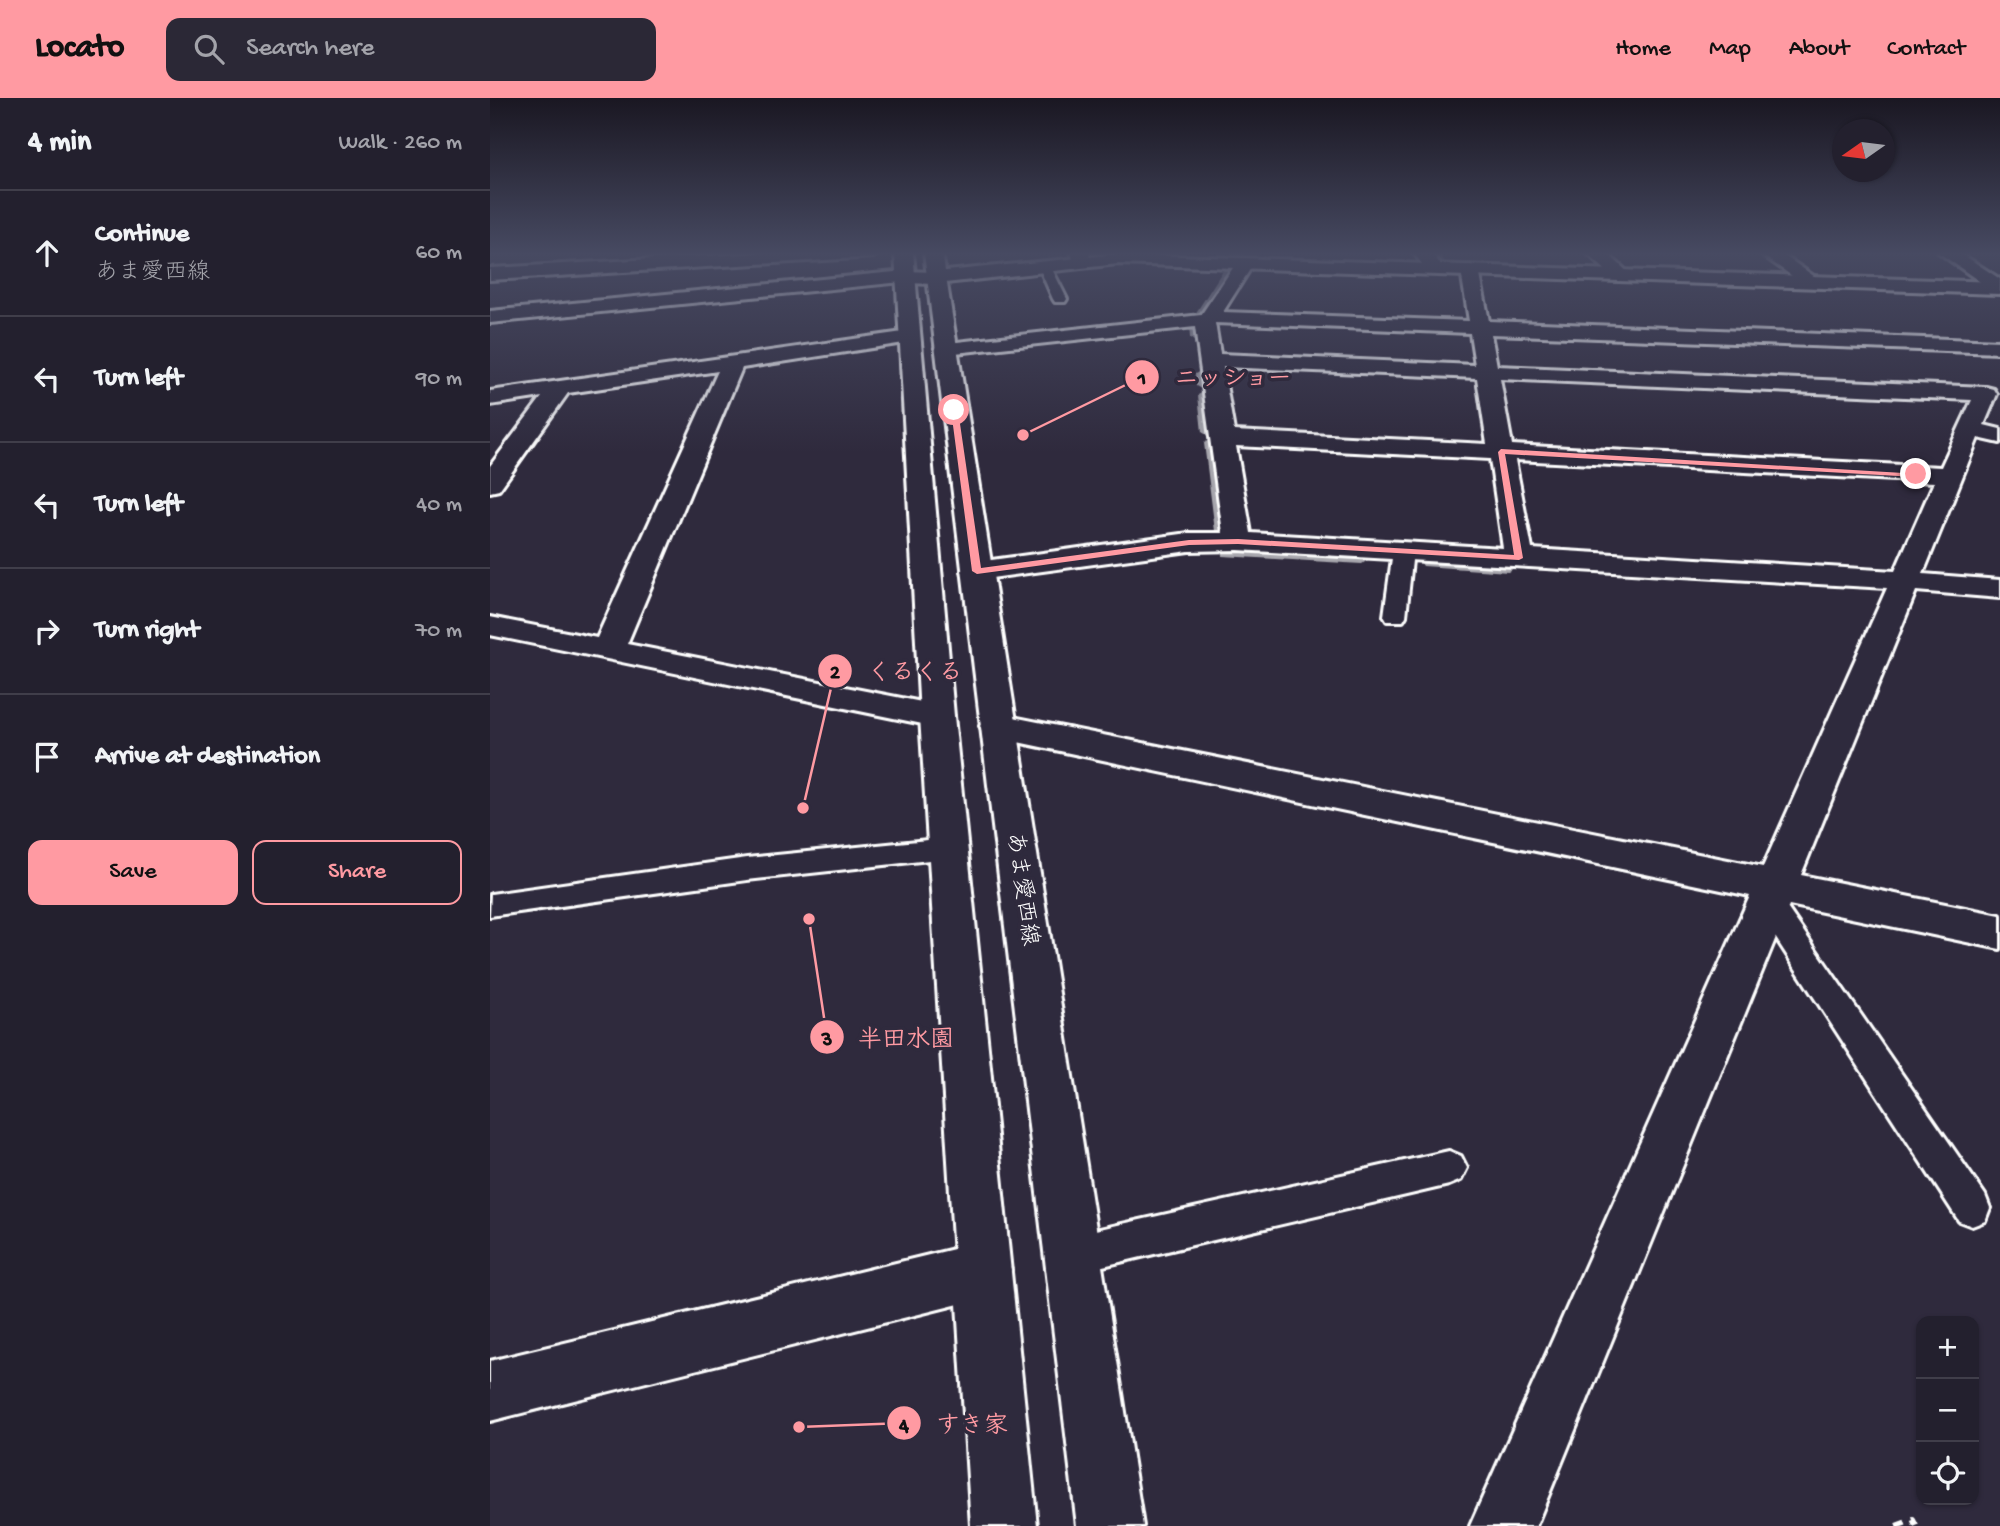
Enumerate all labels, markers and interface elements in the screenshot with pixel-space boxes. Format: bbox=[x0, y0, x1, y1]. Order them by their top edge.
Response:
search box bbox=[166, 18, 656, 81]
text: Locato bbox=[35, 30, 124, 68]
icon: search bbox=[190, 30, 228, 68]
text: Search here bbox=[246, 34, 374, 65]
text: Home bbox=[1615, 35, 1671, 64]
text: Map bbox=[1709, 35, 1751, 64]
text: About bbox=[1789, 35, 1849, 64]
text: Contact bbox=[1887, 35, 1965, 64]
north arrow bbox=[1832, 119, 1895, 182]
text: 4 min bbox=[28, 126, 91, 161]
text: Walk · 260 m bbox=[338, 130, 462, 157]
text: Continue bbox=[95, 220, 189, 251]
icon: ahead bbox=[28, 234, 66, 272]
text: 60 m bbox=[416, 240, 462, 267]
text: あま愛西線 bbox=[95, 260, 210, 287]
callout: ニッショー bbox=[1124, 354, 1306, 399]
icon: left bbox=[28, 360, 66, 398]
text: Turn left bbox=[95, 364, 183, 395]
text: 90 m bbox=[416, 366, 462, 393]
text: ニッショー bbox=[1174, 366, 1292, 395]
text: 1 bbox=[1137, 368, 1146, 393]
route start bbox=[938, 394, 969, 425]
route end bbox=[1900, 458, 1931, 489]
icon: left bbox=[28, 486, 66, 524]
text: Turn left bbox=[95, 490, 183, 521]
text: 40 m bbox=[416, 492, 462, 519]
icon: right bbox=[28, 612, 66, 650]
text: Turn right bbox=[95, 616, 199, 647]
text: 70 m bbox=[415, 618, 462, 645]
callout: くるくる bbox=[818, 648, 977, 693]
text: くるくる bbox=[867, 660, 963, 689]
text: 2 bbox=[830, 662, 841, 687]
icon: arrive bbox=[28, 738, 66, 776]
text: Arrive at destination bbox=[95, 742, 320, 773]
street label: あま愛西線 bbox=[1000, 830, 1043, 948]
button: Save bbox=[28, 840, 238, 905]
button: Share bbox=[252, 840, 462, 905]
callout: 半田水園 bbox=[809, 1015, 968, 1060]
text: 半田水園 bbox=[858, 1026, 954, 1056]
text: 3 bbox=[821, 1029, 833, 1054]
map controls bbox=[1916, 1316, 1979, 1505]
button: + bbox=[1916, 1316, 1979, 1379]
button: − bbox=[1916, 1379, 1979, 1442]
callout: すき家 bbox=[887, 1401, 1022, 1446]
text: すき家 bbox=[936, 1412, 1008, 1442]
text: 4 bbox=[898, 1415, 910, 1440]
button: locate bbox=[1916, 1442, 1979, 1505]

